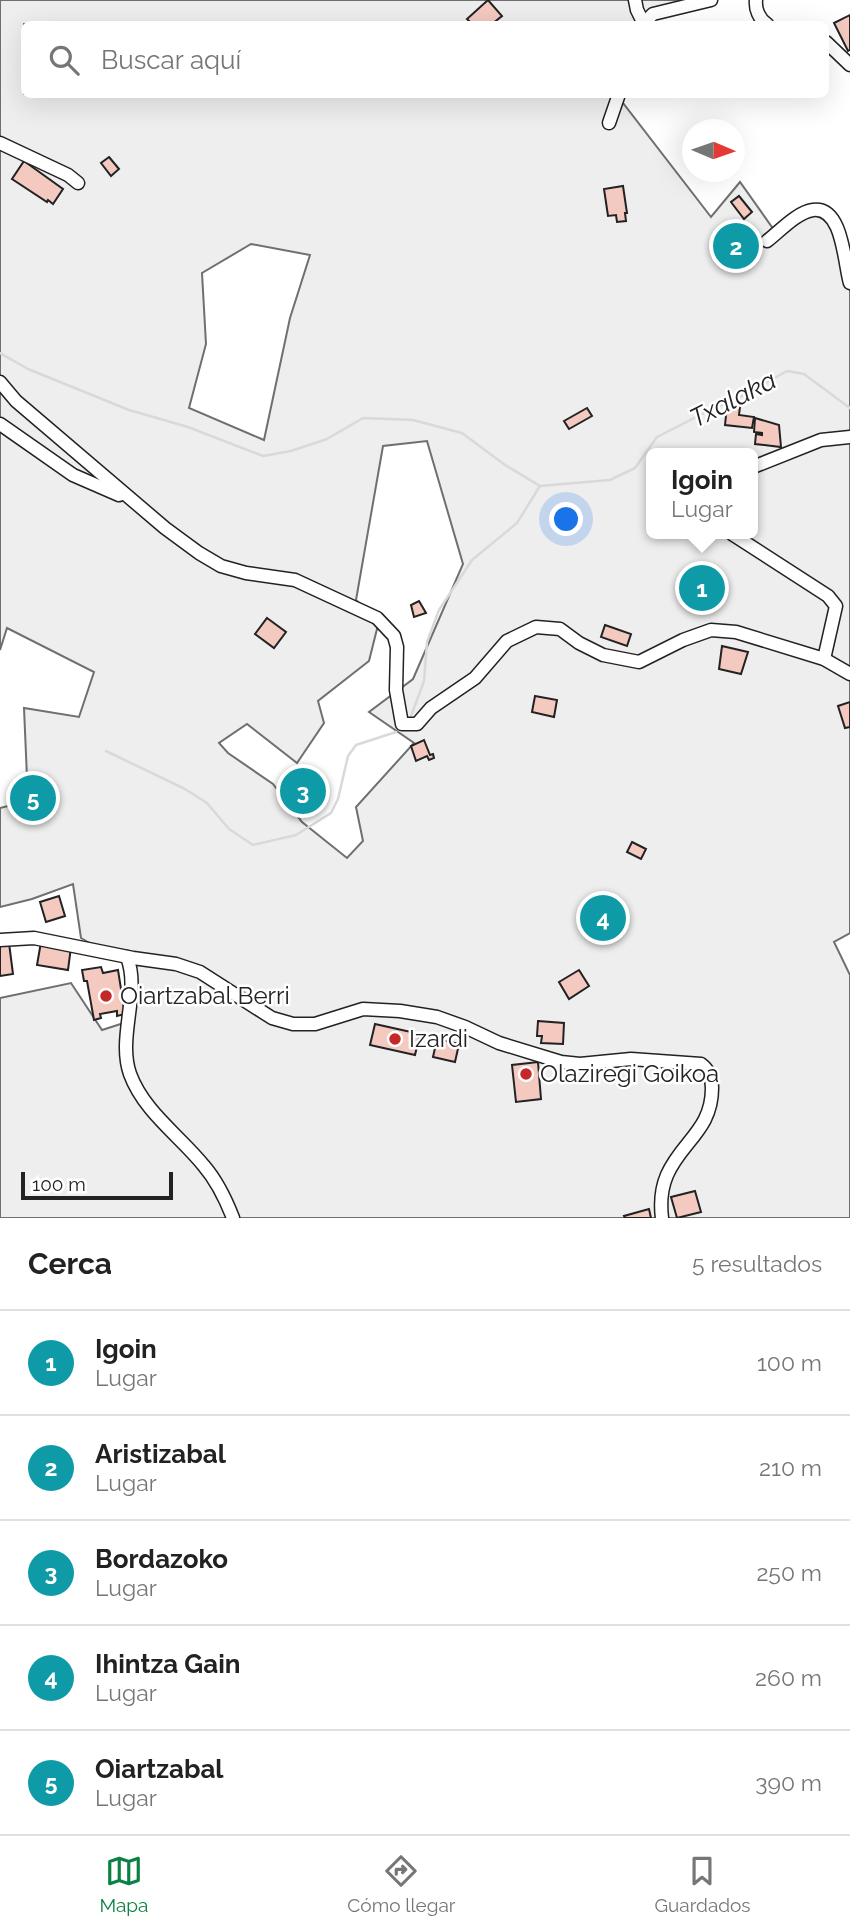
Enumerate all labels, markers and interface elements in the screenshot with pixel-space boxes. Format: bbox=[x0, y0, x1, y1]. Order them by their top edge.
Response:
search box bbox=[21, 21, 829, 98]
icon: search bbox=[45, 41, 83, 79]
text: Buscar aquí bbox=[101, 45, 241, 75]
north arrow bbox=[682, 119, 745, 182]
pin: 2 bbox=[713, 220, 759, 272]
water label: Txalaka bbox=[685, 365, 781, 433]
popup bbox=[646, 448, 758, 539]
text: Igoin bbox=[671, 465, 733, 495]
text: Lugar bbox=[671, 495, 733, 522]
your location bbox=[549, 502, 583, 536]
pin: 1 bbox=[679, 562, 725, 614]
pin: 3 bbox=[280, 765, 326, 817]
pin: 5 bbox=[10, 772, 56, 824]
pin: 4 bbox=[580, 892, 626, 944]
place label: Oiartzabal Berri bbox=[120, 981, 290, 1010]
marker: Oiartzabal Berri bbox=[98, 988, 114, 1004]
place label: Izardi bbox=[409, 1024, 468, 1053]
marker: Izardi bbox=[387, 1031, 403, 1047]
place label: Olaziregi Goikoa bbox=[540, 1059, 719, 1088]
marker: Olaziregi Goikoa bbox=[518, 1066, 534, 1082]
scale bar bbox=[21, 1169, 173, 1201]
text: 100 m bbox=[32, 1173, 86, 1195]
text: Cerca bbox=[28, 1246, 112, 1281]
text: 5 resultados bbox=[692, 1250, 822, 1277]
text: Igoin bbox=[95, 1334, 157, 1364]
text: 1 bbox=[45, 1349, 57, 1376]
text: 100 m bbox=[757, 1349, 822, 1376]
text: Lugar bbox=[95, 1364, 157, 1391]
text: Aristizabal bbox=[95, 1439, 226, 1469]
text: 2 bbox=[45, 1454, 57, 1481]
text: 210 m bbox=[759, 1454, 822, 1481]
text: Lugar bbox=[95, 1469, 157, 1496]
text: Bordazoko bbox=[95, 1544, 228, 1574]
text: 3 bbox=[45, 1559, 57, 1586]
text: 250 m bbox=[756, 1559, 822, 1586]
text: Lugar bbox=[95, 1574, 157, 1601]
text: Ihintza Gain bbox=[95, 1649, 240, 1679]
text: 4 bbox=[44, 1664, 58, 1691]
text: 260 m bbox=[755, 1664, 822, 1691]
text: Lugar bbox=[95, 1679, 157, 1706]
text: Oiartzabal bbox=[95, 1754, 224, 1784]
text: 5 bbox=[45, 1769, 57, 1796]
text: 390 m bbox=[755, 1769, 822, 1796]
text: Lugar bbox=[95, 1784, 157, 1811]
tab: Mapa bbox=[99, 1852, 148, 1916]
tab: Cómo llegar bbox=[347, 1852, 456, 1916]
tab: Guardados bbox=[654, 1852, 751, 1916]

